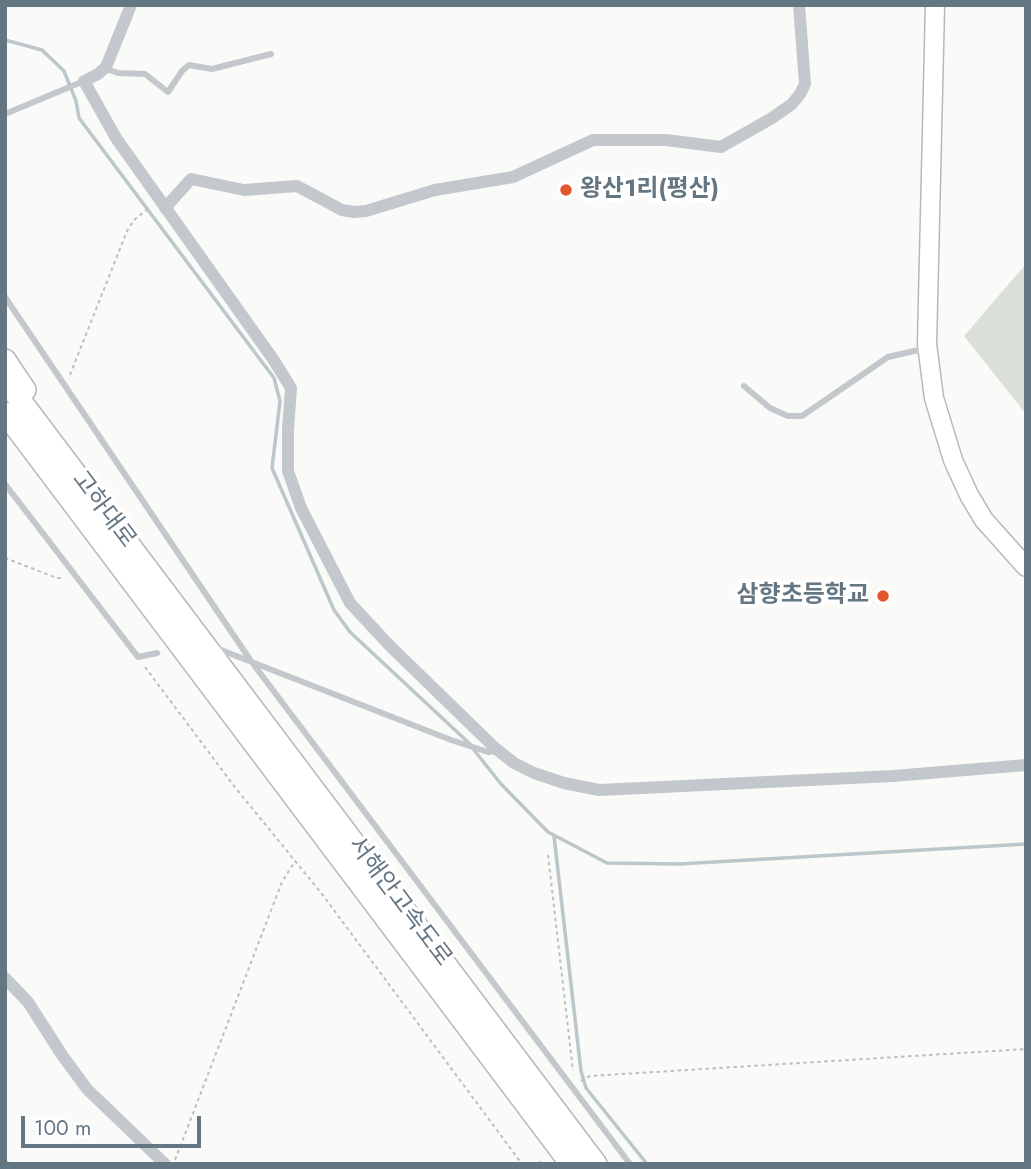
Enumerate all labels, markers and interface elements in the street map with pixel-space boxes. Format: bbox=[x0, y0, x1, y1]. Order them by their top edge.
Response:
place label: 왕산1리(평산) bbox=[580, 176, 719, 204]
marker: 왕산1리(평산) bbox=[558, 182, 574, 198]
street label: 고하대로 bbox=[65, 466, 141, 554]
place label: 삼향초등학교 bbox=[737, 582, 869, 610]
marker: 삼향초등학교 bbox=[875, 588, 891, 604]
street label: 서해안고속도로 bbox=[341, 832, 457, 972]
scale bar bbox=[24, 1102, 205, 1146]
text: 100 m bbox=[34, 1113, 91, 1143]

